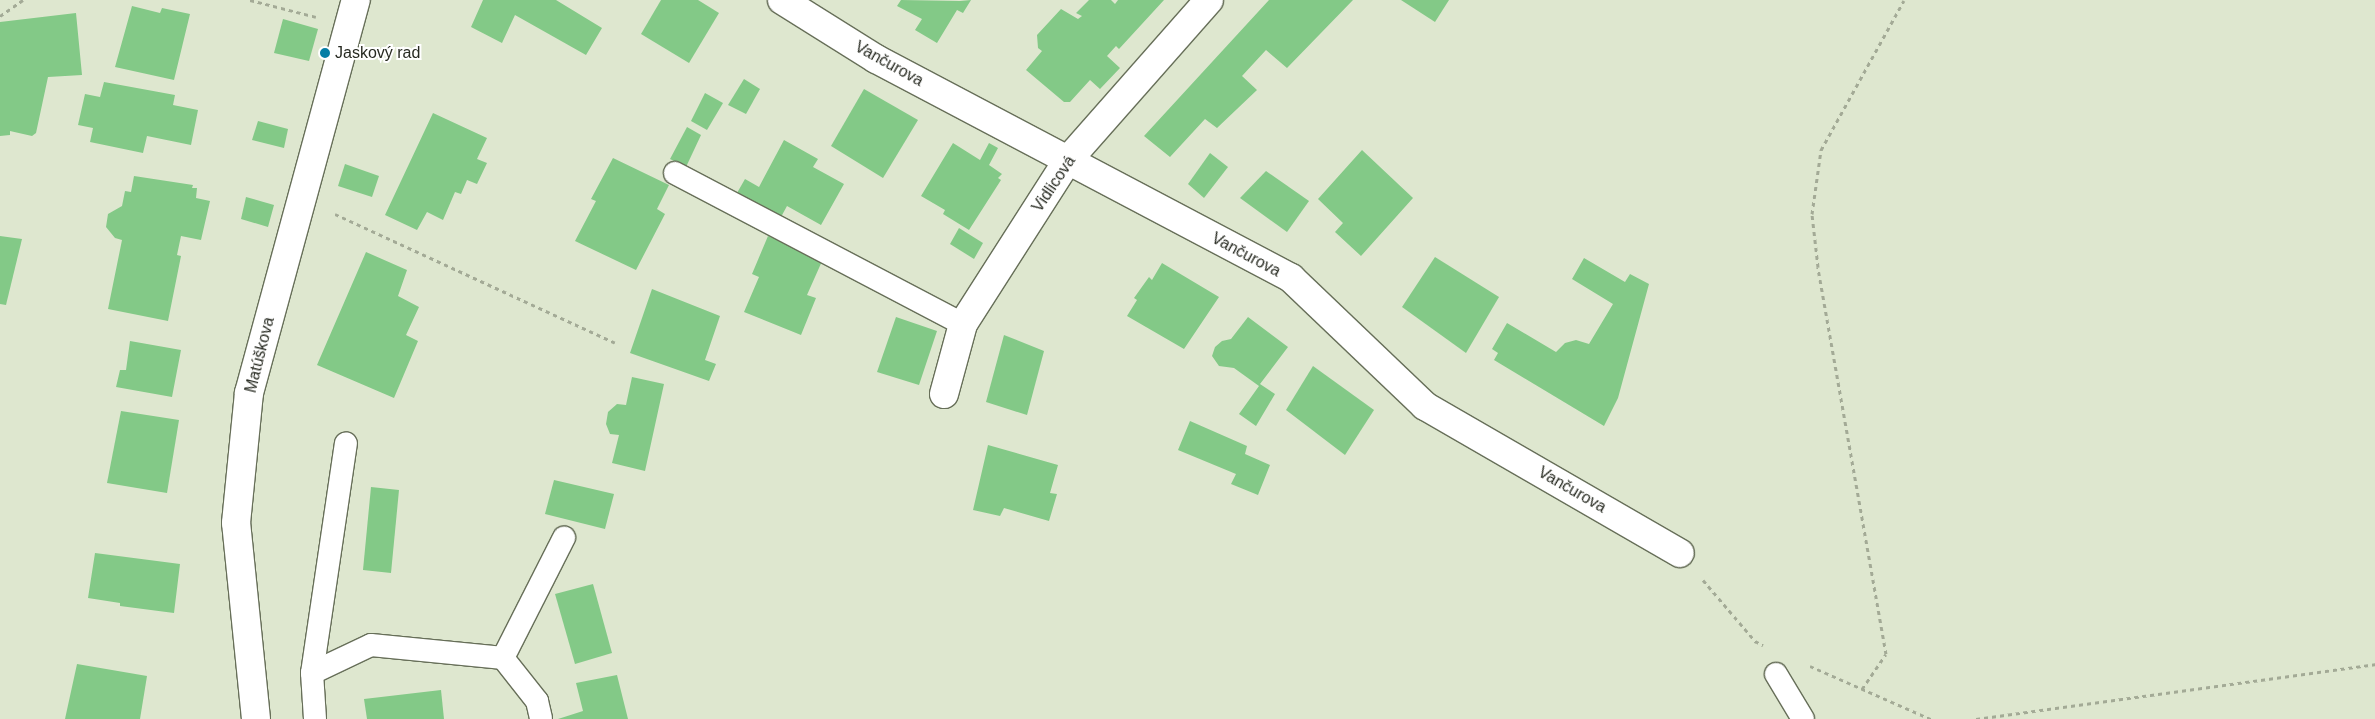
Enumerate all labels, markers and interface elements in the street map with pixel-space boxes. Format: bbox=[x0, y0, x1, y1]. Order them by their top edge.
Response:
street label: Vančurova bbox=[851, 37, 927, 91]
place label: Jaskový rad bbox=[335, 43, 420, 63]
marker: Jaskový rad bbox=[319, 47, 331, 59]
street label: Vidlicová bbox=[1028, 152, 1080, 216]
street label: Vančurova bbox=[1208, 229, 1284, 281]
street label: Matúškova bbox=[241, 315, 279, 395]
street label: Vančurova bbox=[1535, 463, 1609, 517]

